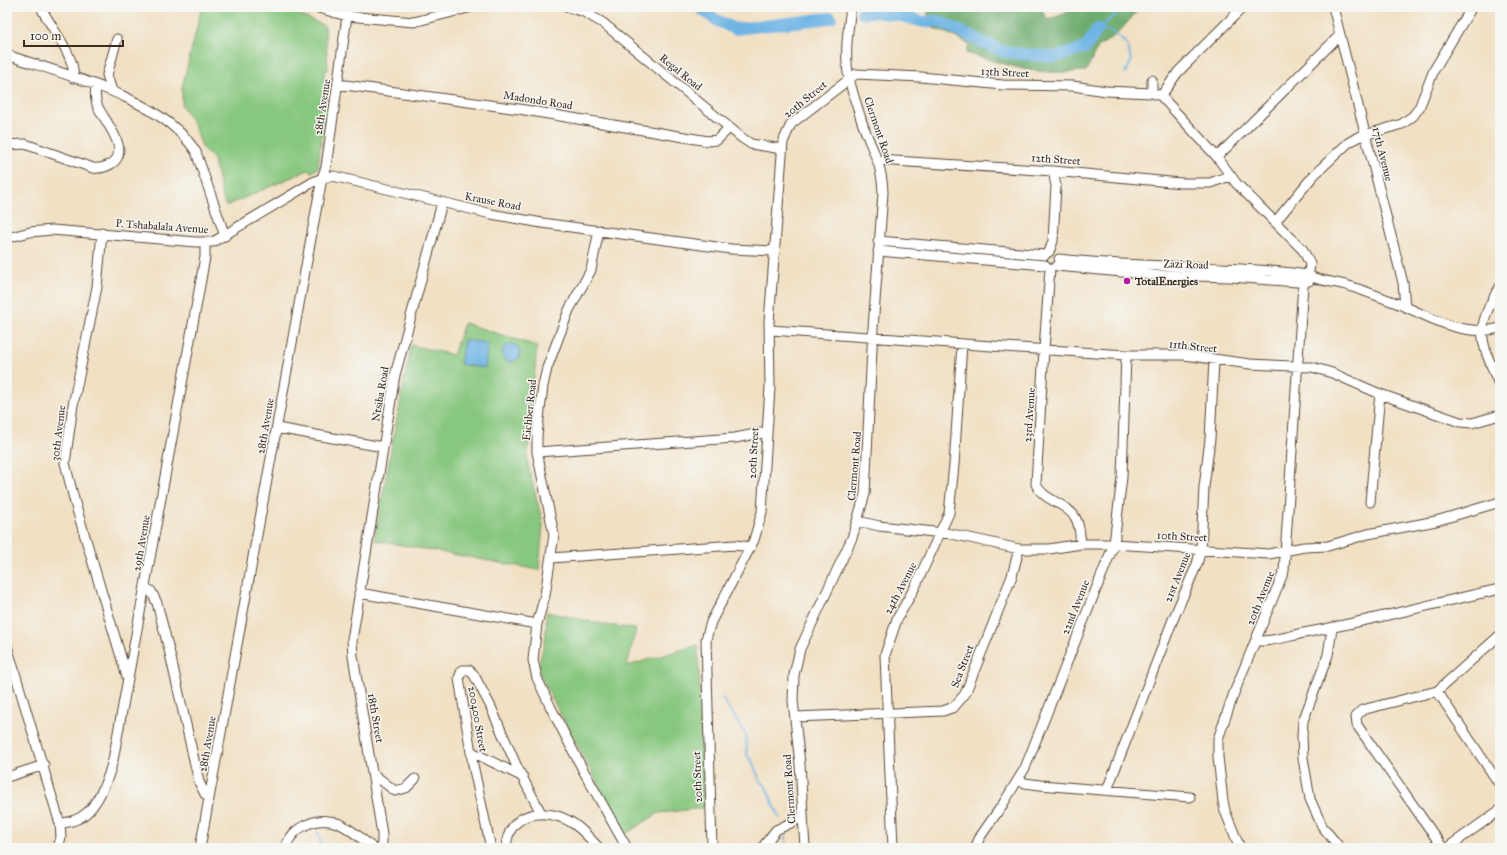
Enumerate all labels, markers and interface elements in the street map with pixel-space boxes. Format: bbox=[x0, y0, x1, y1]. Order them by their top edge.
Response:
scale bar bbox=[24, 22, 123, 48]
text: 100 m bbox=[30, 29, 61, 43]
street label: Regal Road bbox=[657, 51, 705, 94]
street label: 13th Street bbox=[980, 65, 1030, 80]
street label: 28th Avenue bbox=[312, 78, 333, 136]
street label: 20th Street bbox=[781, 78, 830, 121]
street label: Madondo Road bbox=[502, 89, 574, 112]
street label: Clermont Road bbox=[861, 95, 896, 166]
street label: 17th Avenue bbox=[1369, 126, 1396, 183]
street label: 12th Street bbox=[1031, 151, 1081, 168]
street label: Krause Road bbox=[464, 190, 523, 213]
street label: P. Tshabalala Avenue bbox=[115, 217, 209, 236]
street label: Zazi Road bbox=[1163, 257, 1209, 272]
place label: TotalEnergies bbox=[1134, 275, 1198, 288]
marker: TotalEnergies bbox=[1122, 276, 1132, 286]
street label: 11th Street bbox=[1168, 338, 1218, 356]
street label: Ntsiba Road bbox=[369, 365, 392, 423]
street label: Eichber Road bbox=[520, 378, 539, 441]
street label: 23rd Avenue bbox=[1021, 387, 1038, 443]
street label: 28th Avenue bbox=[254, 397, 277, 455]
street label: 30th Avenue bbox=[49, 404, 68, 462]
street label: 20th Street bbox=[746, 427, 761, 479]
street label: Clermont Road bbox=[845, 430, 864, 501]
street label: 29th Avenue bbox=[130, 514, 153, 572]
street label: 10th Street bbox=[1156, 529, 1208, 544]
street label: 21st Avenue bbox=[1161, 550, 1194, 604]
street label: 24th Avenue bbox=[881, 560, 920, 616]
street label: 20th Avenue bbox=[1244, 569, 1277, 627]
street label: 22nd Avenue bbox=[1059, 578, 1092, 636]
street label: Sea Street bbox=[948, 643, 977, 690]
street label: 200400 Street bbox=[465, 685, 490, 753]
street label: 18th Street bbox=[365, 692, 386, 744]
street label: 28th Avenue bbox=[196, 715, 219, 773]
street label: 20th Street bbox=[690, 751, 705, 803]
street label: Clermont Road bbox=[781, 753, 798, 824]

